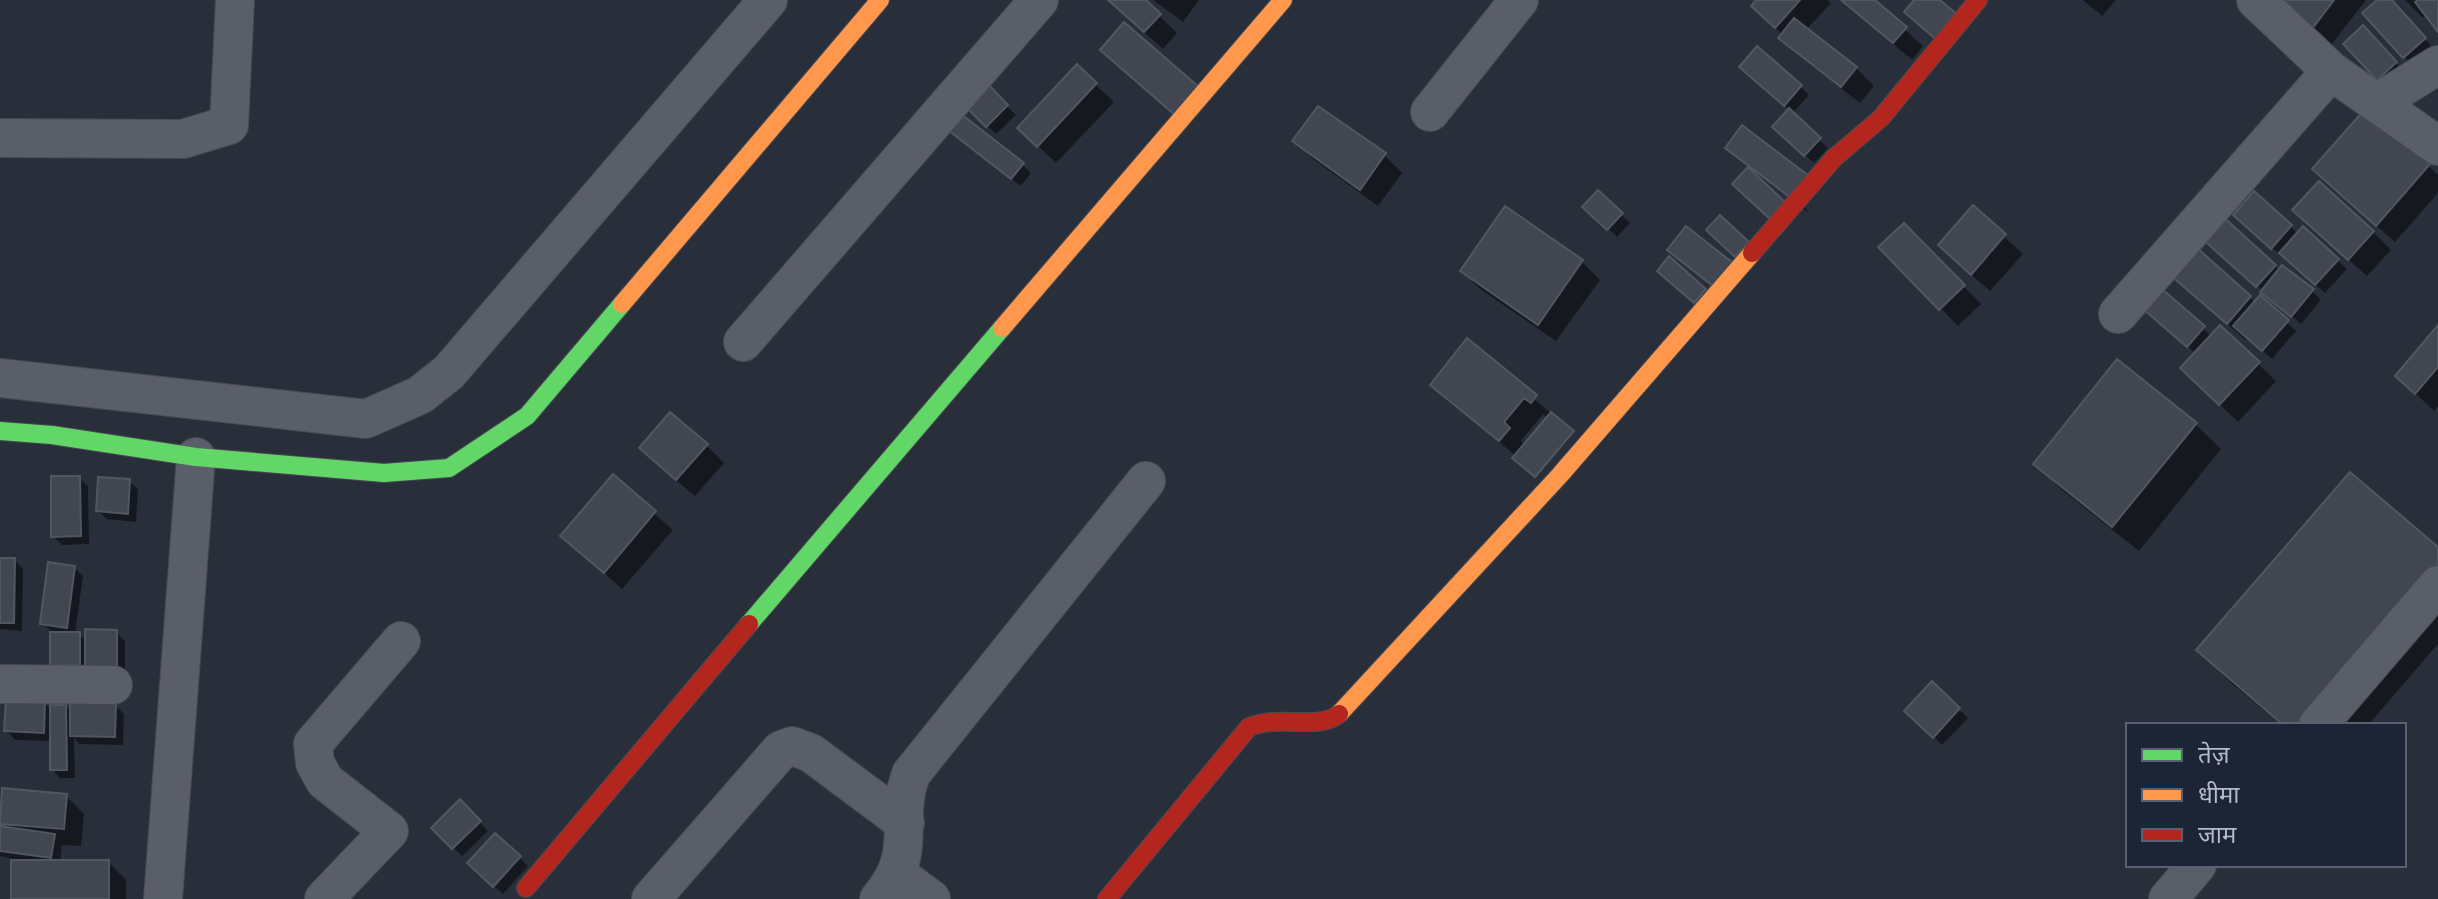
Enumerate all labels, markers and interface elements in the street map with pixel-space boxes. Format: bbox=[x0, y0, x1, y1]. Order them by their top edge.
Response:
legend bbox=[2126, 723, 2406, 867]
text: तेज़ bbox=[2198, 739, 2231, 768]
text: धीमा bbox=[2198, 779, 2240, 808]
text: जाम bbox=[2198, 819, 2237, 848]

